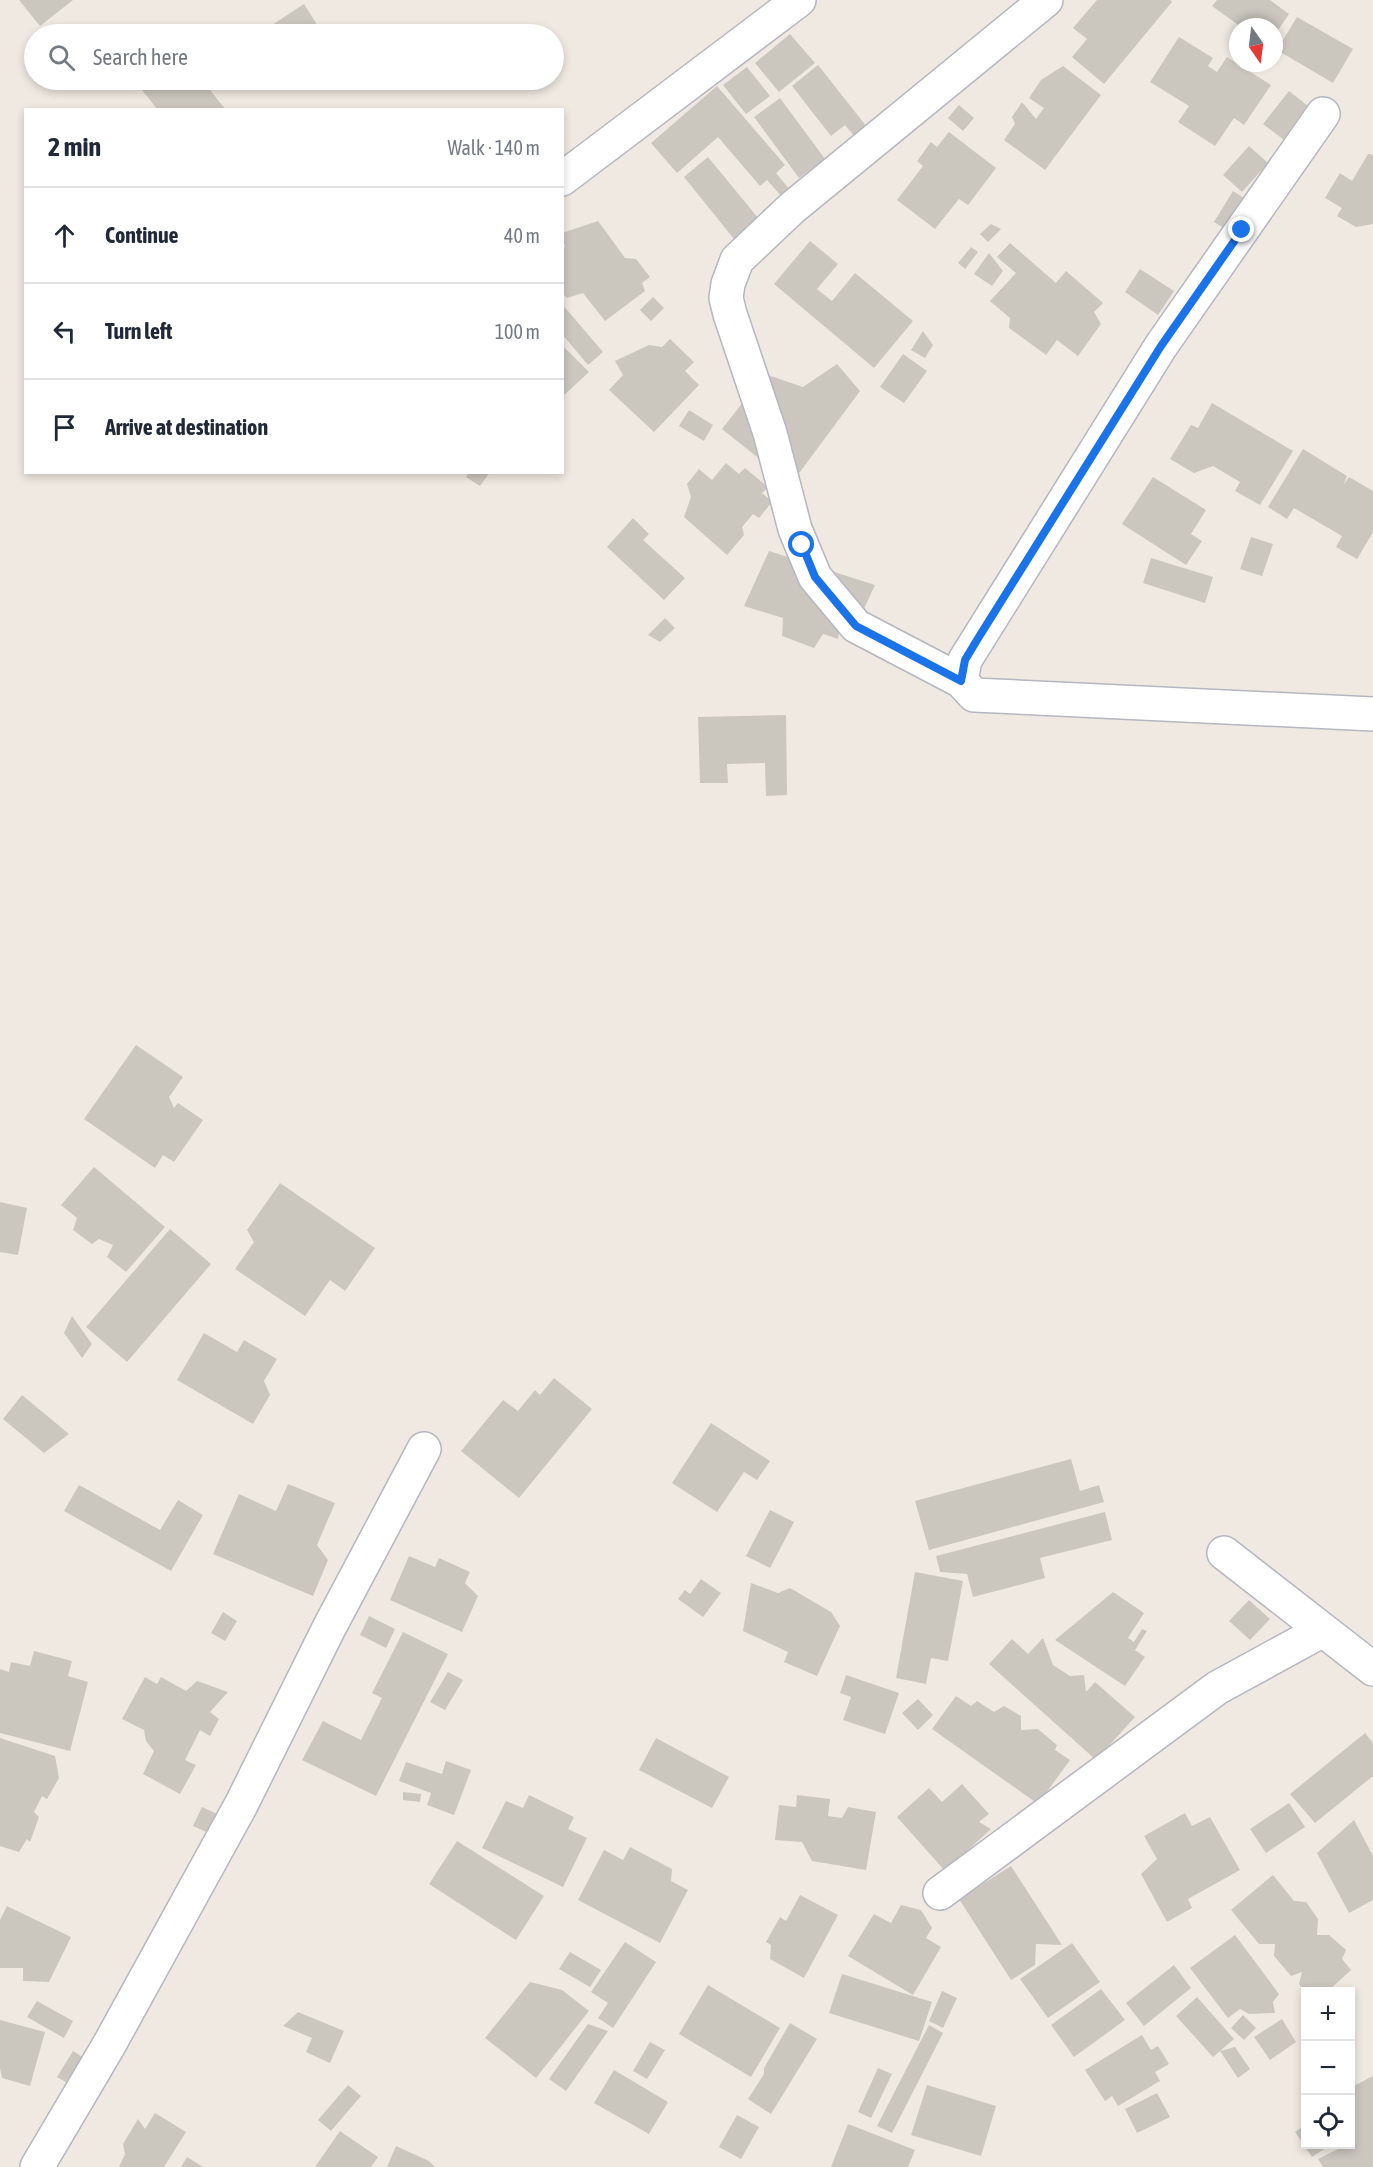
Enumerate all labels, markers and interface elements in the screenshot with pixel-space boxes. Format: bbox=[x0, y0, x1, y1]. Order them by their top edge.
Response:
north arrow bbox=[1229, 18, 1283, 72]
search box bbox=[24, 24, 564, 90]
icon: search bbox=[45, 41, 78, 74]
text: Search here bbox=[93, 44, 188, 70]
text: 2 min bbox=[48, 132, 101, 162]
text: Walk · 140 m bbox=[448, 136, 540, 159]
route end bbox=[1228, 216, 1254, 242]
icon: ahead bbox=[48, 219, 81, 252]
text: Continue bbox=[105, 222, 179, 248]
text: 40 m bbox=[504, 224, 540, 247]
icon: left bbox=[48, 315, 81, 348]
text: Turn left bbox=[105, 318, 172, 344]
text: 100 m bbox=[495, 320, 540, 343]
icon: arrive bbox=[48, 411, 81, 444]
text: Arrive at destination bbox=[105, 414, 268, 440]
route start bbox=[788, 531, 814, 557]
map controls bbox=[1301, 1987, 1355, 2149]
button: + bbox=[1301, 1987, 1355, 2041]
button: − bbox=[1301, 2041, 1355, 2095]
button: locate bbox=[1301, 2095, 1355, 2149]

